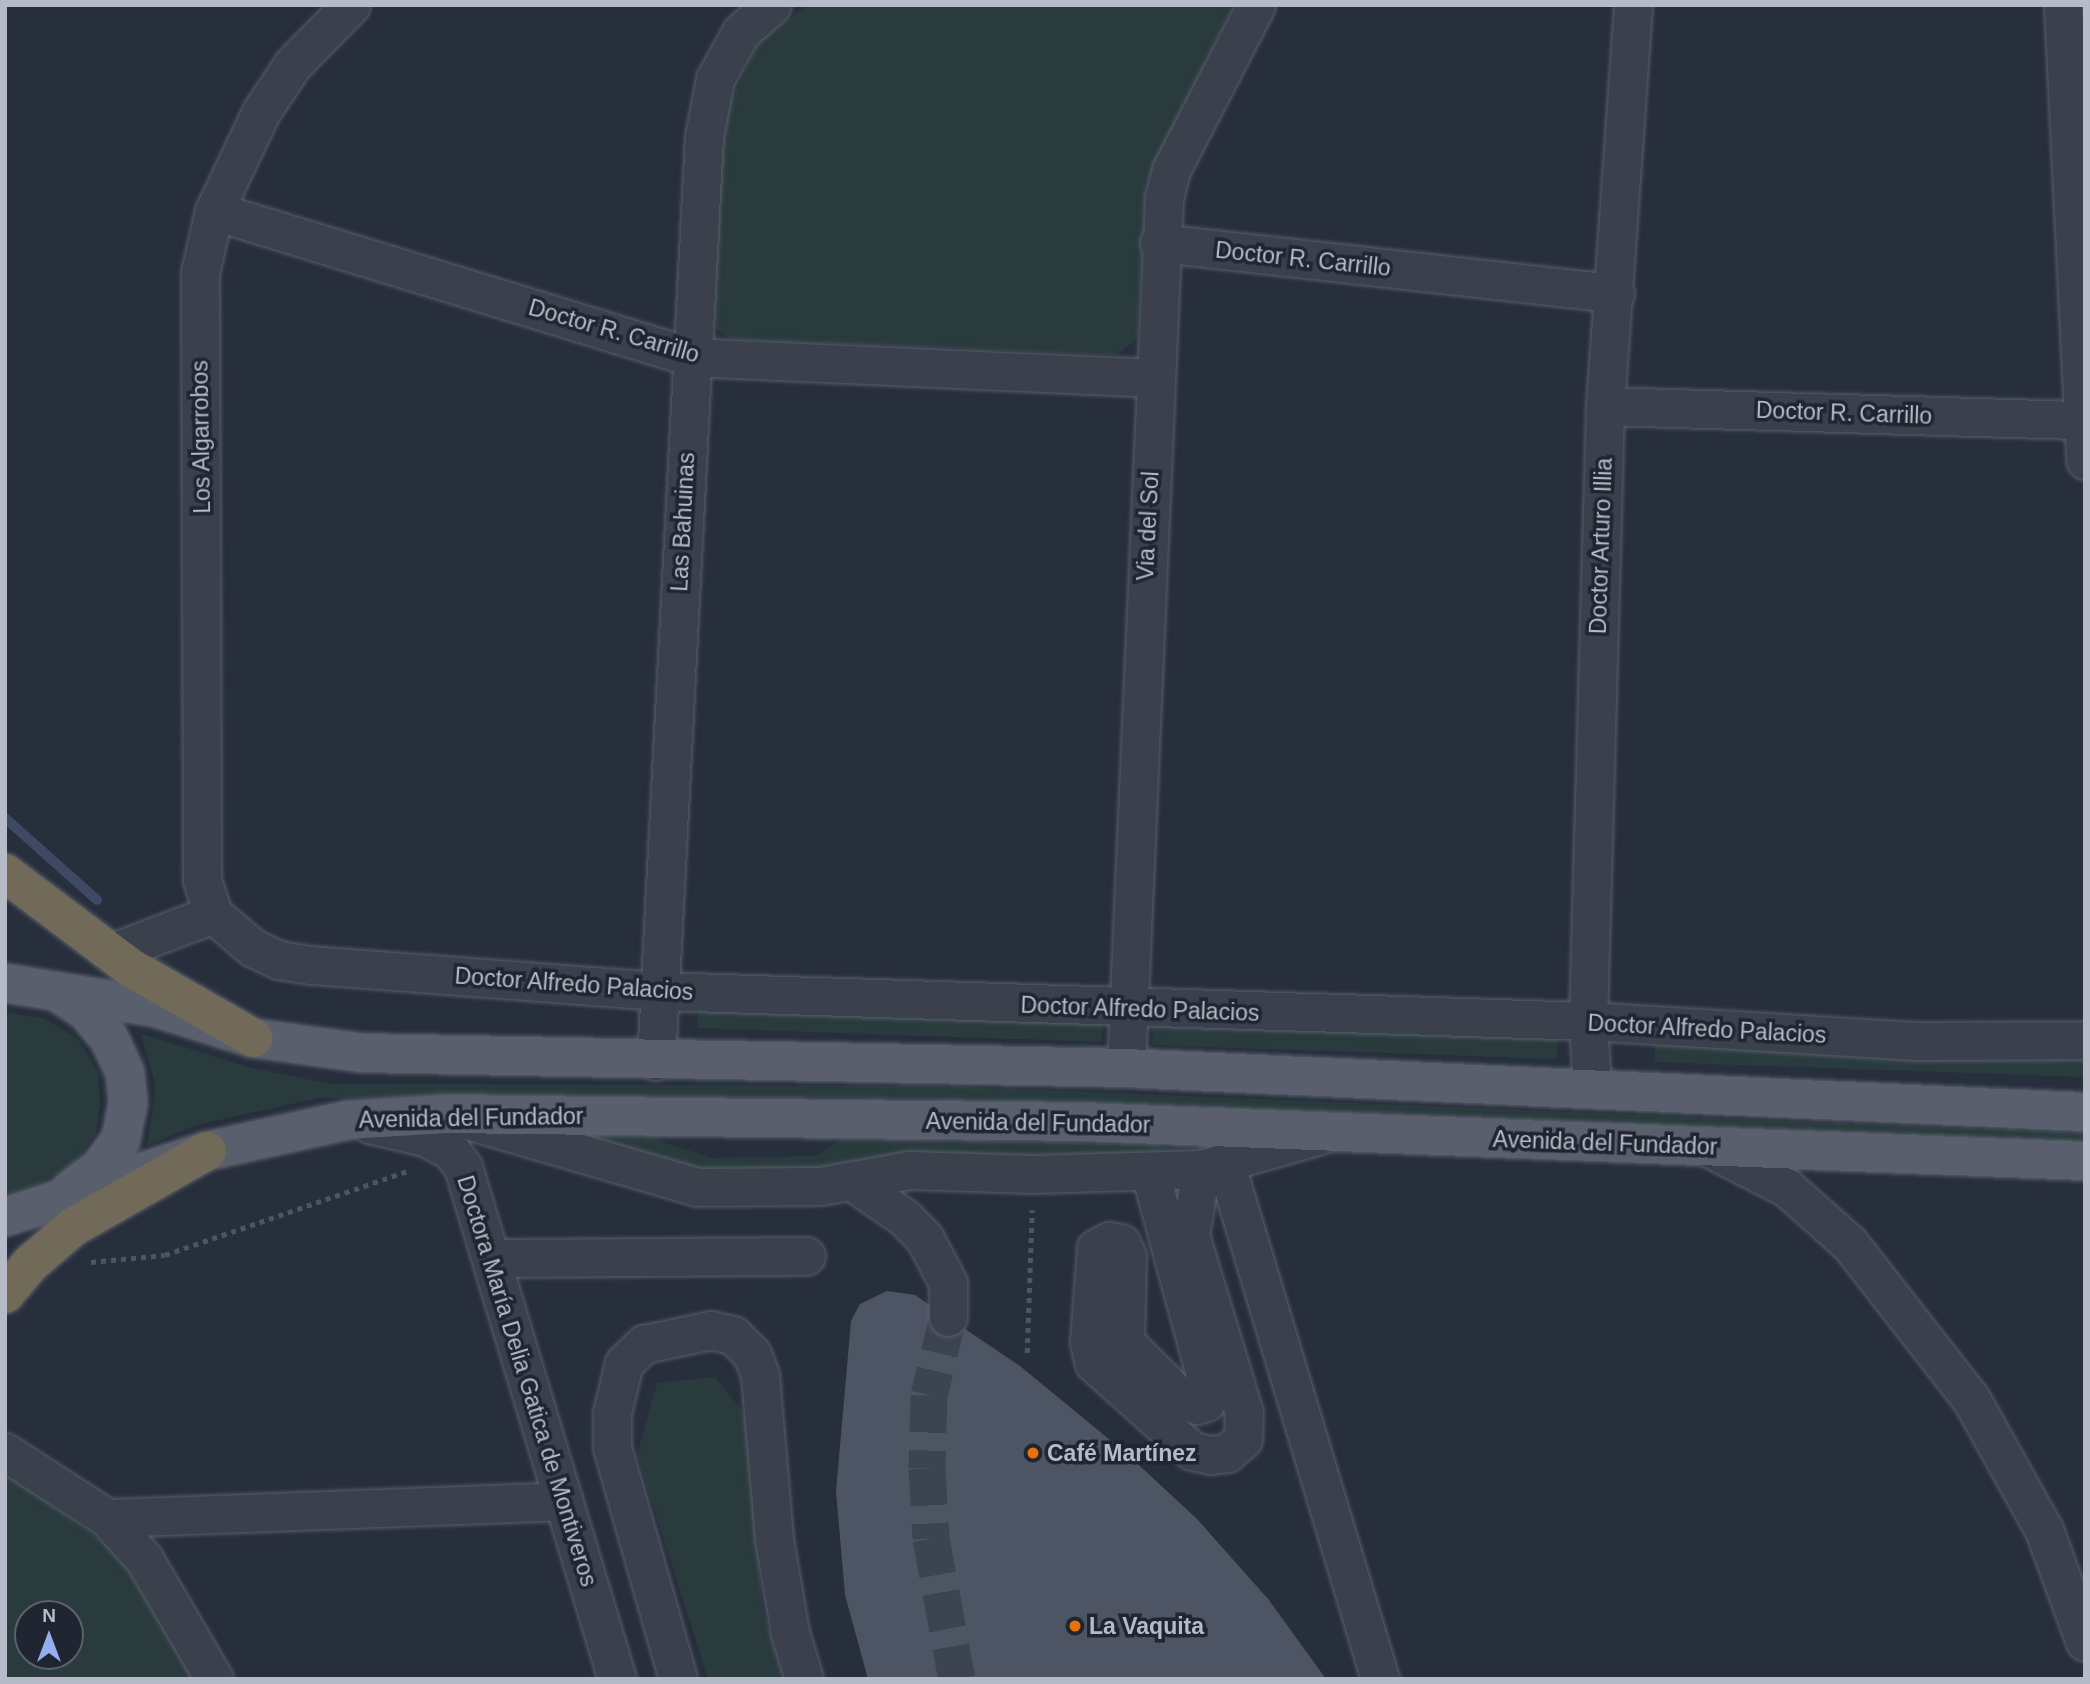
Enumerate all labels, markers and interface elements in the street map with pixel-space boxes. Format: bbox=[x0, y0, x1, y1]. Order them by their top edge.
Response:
street label: Doctor R. Carrillo bbox=[1214, 236, 1392, 282]
street label: Doctor R. Carrillo bbox=[525, 293, 703, 369]
street label: Los Algarrobos bbox=[186, 359, 216, 515]
street label: Doctor R. Carrillo bbox=[1755, 396, 1933, 430]
street label: Las Bahuinas bbox=[666, 452, 700, 592]
street label: Doctor Arturo Illia bbox=[1584, 457, 1618, 635]
street label: Via del Sol bbox=[1131, 471, 1165, 581]
street label: Doctor Alfredo Palacios bbox=[453, 962, 695, 1006]
street label: Doctor Alfredo Palacios bbox=[1019, 991, 1261, 1027]
street label: Doctor Alfredo Palacios bbox=[1586, 1009, 1828, 1049]
street label: Avenida del Fundador bbox=[358, 1102, 584, 1134]
street label: Avenida del Fundador bbox=[925, 1107, 1151, 1139]
street label: Avenida del Fundador bbox=[1492, 1125, 1718, 1161]
street label: Doctora María Delia Gatica de Montiveros bbox=[451, 1172, 603, 1590]
place label: Café Martínez bbox=[1047, 1439, 1197, 1467]
marker: Café Martínez bbox=[1025, 1445, 1041, 1461]
north arrow bbox=[14, 1600, 84, 1670]
text: N bbox=[42, 1605, 56, 1626]
place label: La Vaquita bbox=[1089, 1612, 1204, 1640]
marker: La Vaquita bbox=[1067, 1618, 1083, 1634]

